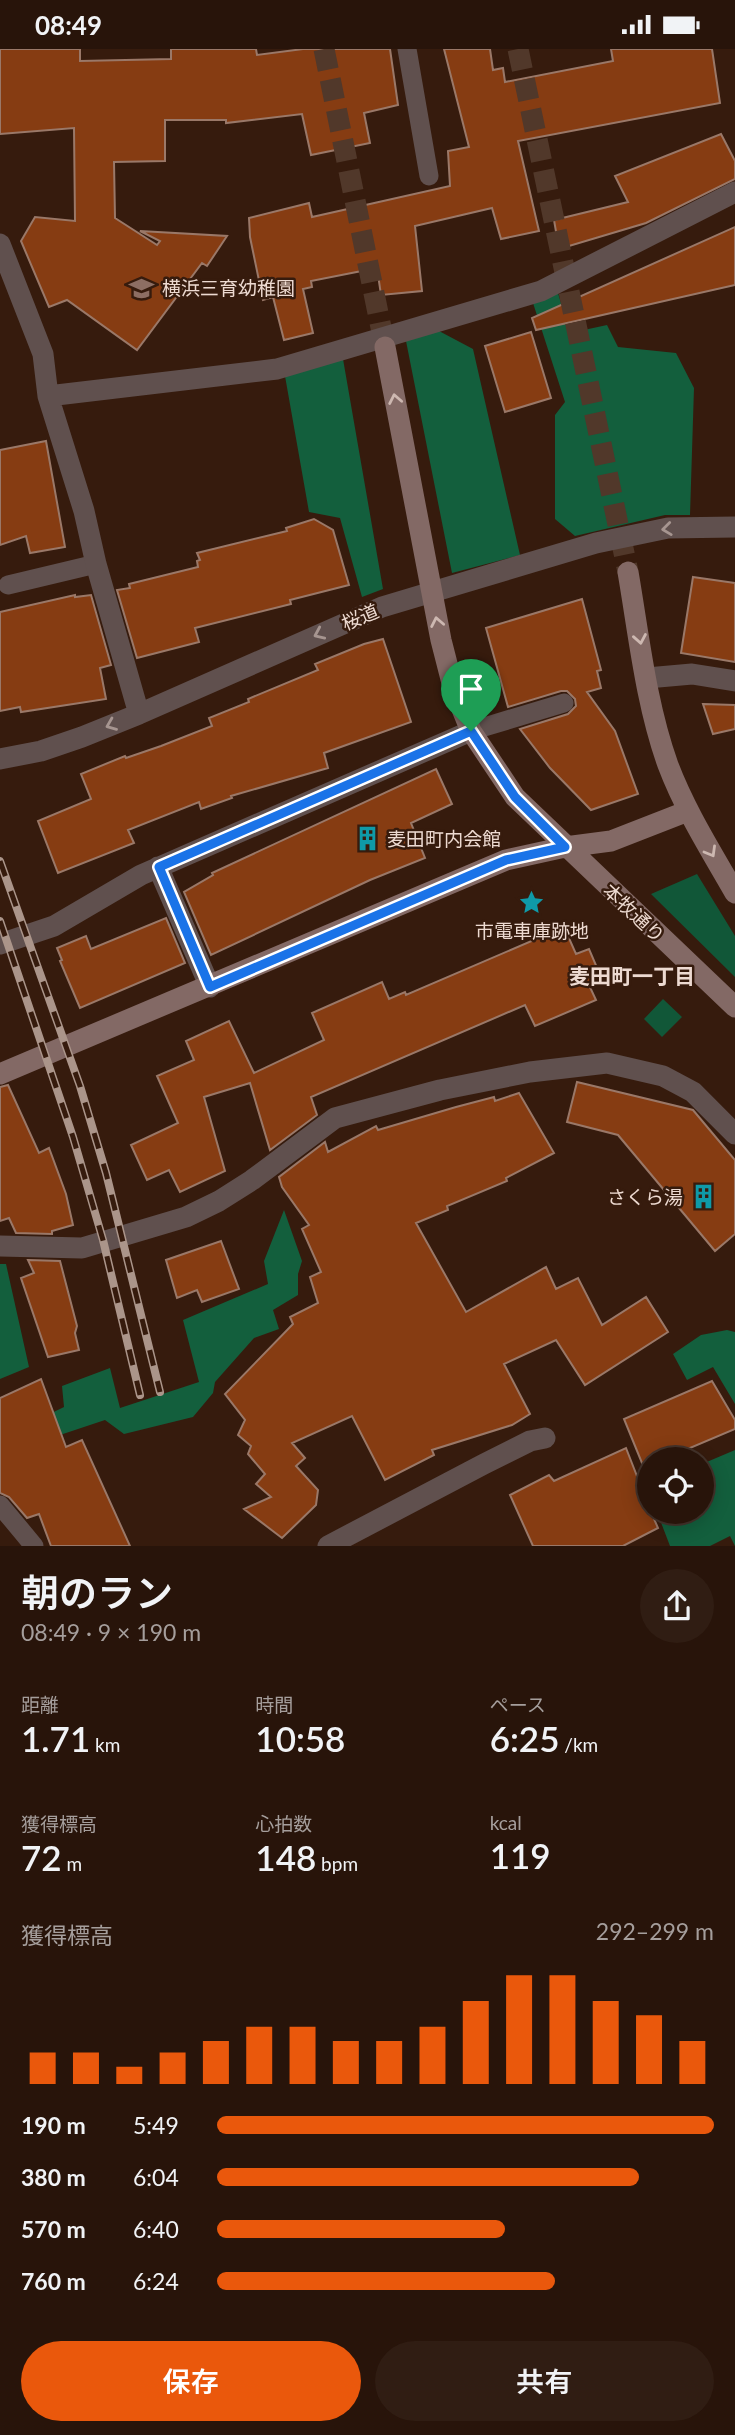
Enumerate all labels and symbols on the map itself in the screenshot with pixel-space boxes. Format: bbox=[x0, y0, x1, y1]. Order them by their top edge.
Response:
school or university icon: 横浜三育幼稚園 bbox=[128, 274, 156, 302]
place label: 横浜三育幼稚園 bbox=[162, 276, 295, 299]
one-way arrow bbox=[388, 393, 403, 405]
one-way arrow bbox=[661, 522, 673, 537]
street label: 桜道 bbox=[338, 599, 382, 635]
one-way arrow bbox=[430, 616, 445, 628]
one-way arrow bbox=[314, 626, 326, 640]
one-way arrow bbox=[632, 633, 647, 645]
pin bbox=[441, 659, 501, 731]
one-way arrow bbox=[105, 717, 117, 731]
building icon: 麦田町内会館 bbox=[353, 825, 381, 853]
place label: 麦田町内会館 bbox=[387, 827, 501, 850]
one-way arrow bbox=[703, 844, 716, 857]
street label: 本牧通り bbox=[599, 878, 670, 947]
place icon: 市電車庫跡地 bbox=[518, 889, 546, 917]
place label: 市電車庫跡地 bbox=[475, 919, 589, 942]
district label: 麦田町一丁目 bbox=[569, 963, 695, 988]
building icon: さくら湯 bbox=[689, 1183, 717, 1211]
place label: さくら湯 bbox=[607, 1185, 683, 1208]

